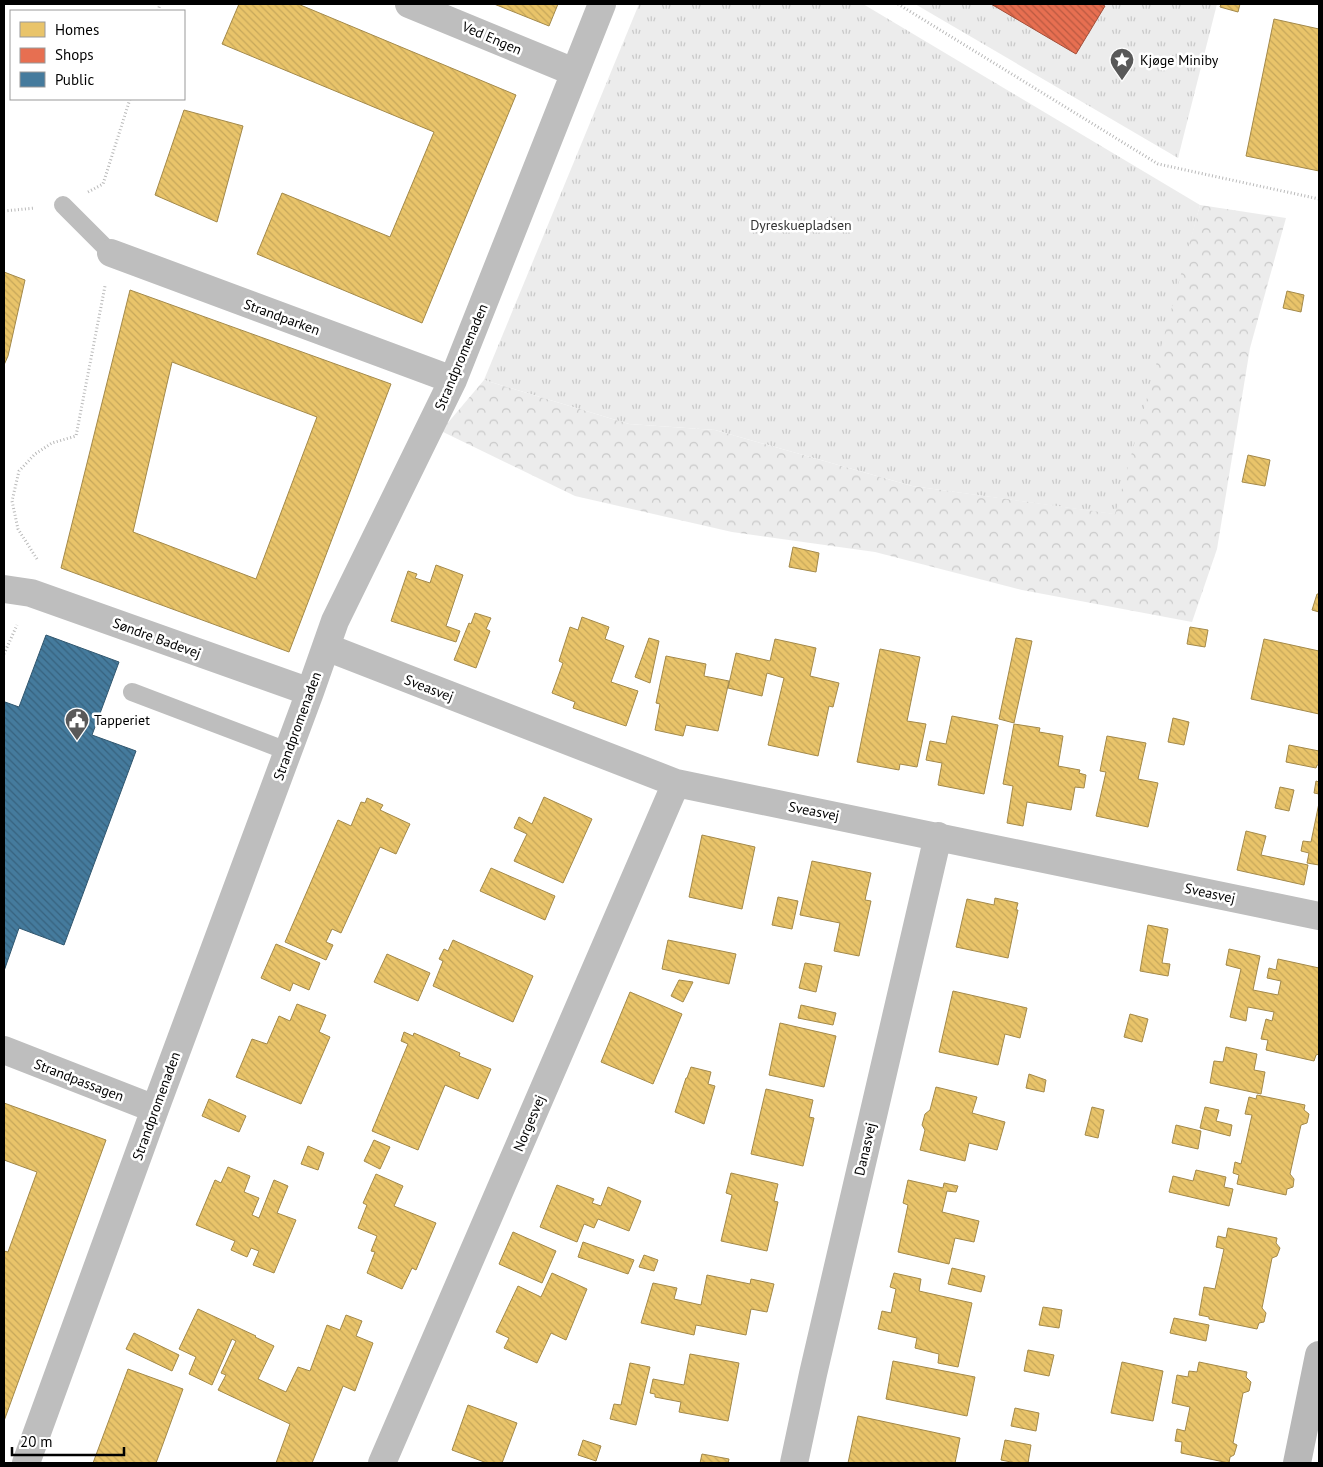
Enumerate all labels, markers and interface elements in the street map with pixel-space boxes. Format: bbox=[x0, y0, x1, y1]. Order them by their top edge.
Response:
legend bbox=[10, 10, 185, 100]
street label: Ved Engen bbox=[459, 17, 525, 59]
text: Homes bbox=[55, 20, 99, 39]
text: Shops bbox=[55, 45, 94, 64]
place icon: Kjøge Miniby bbox=[1109, 47, 1135, 81]
place label: Kjøge Miniby bbox=[1140, 51, 1219, 69]
text: Public bbox=[55, 70, 94, 89]
park label: Dyreskuepladsen bbox=[750, 216, 852, 234]
street label: Strandparken bbox=[241, 295, 323, 339]
street label: Strandpromenaden bbox=[430, 301, 492, 413]
street label: Søndre Badevej bbox=[110, 614, 204, 662]
street label: Strandpromenaden bbox=[269, 669, 325, 783]
street label: Sveasvej bbox=[402, 670, 456, 706]
public building icon: Tapperiet bbox=[64, 707, 90, 741]
place label: Tapperiet bbox=[94, 711, 150, 729]
street label: Sveasvej bbox=[787, 797, 841, 825]
street label: Sveasvej bbox=[1183, 879, 1237, 907]
street label: Strandpromenaden bbox=[128, 1049, 184, 1163]
street label: Strandpassagen bbox=[32, 1055, 126, 1105]
street label: Norgesvej bbox=[509, 1092, 549, 1154]
street label: Danasvej bbox=[850, 1121, 880, 1177]
scale bar bbox=[12, 1424, 125, 1456]
text: 20 m bbox=[20, 1432, 53, 1451]

